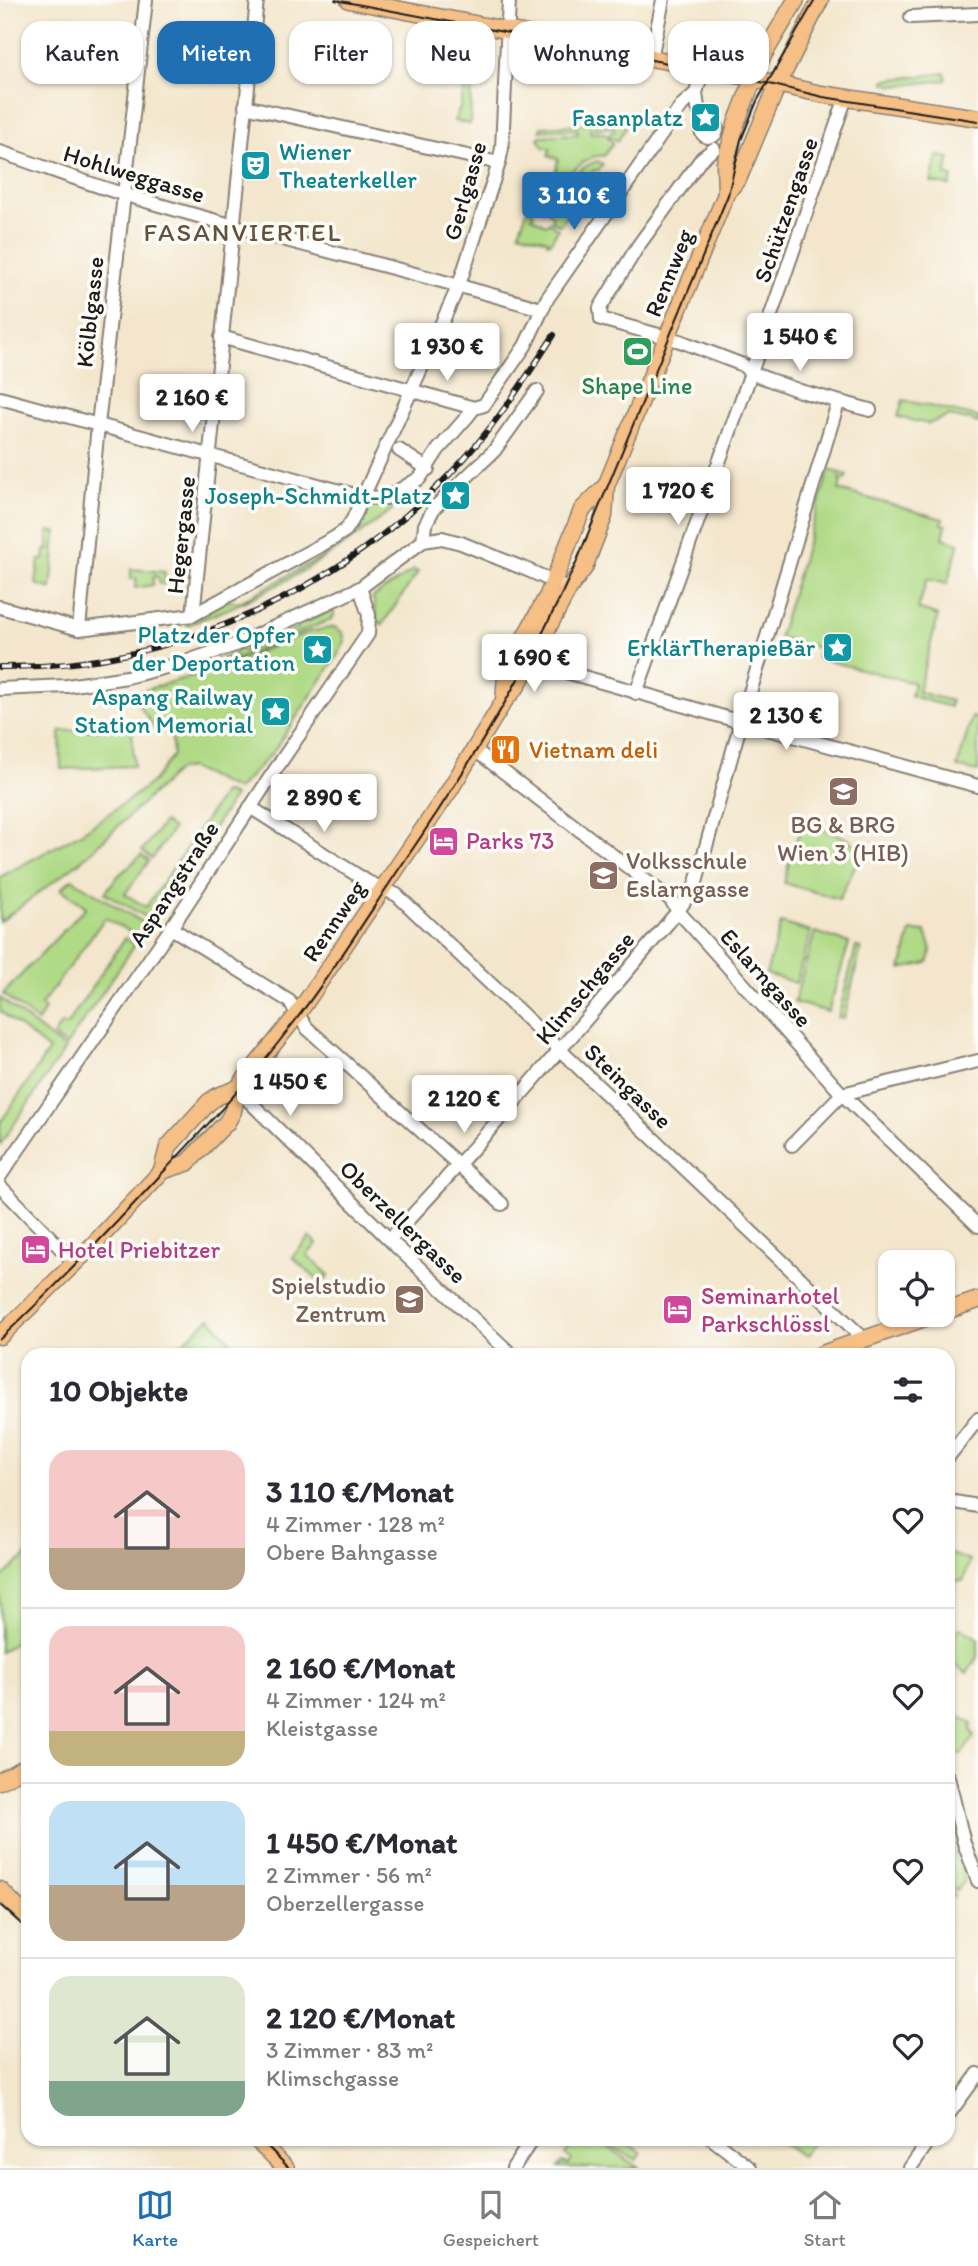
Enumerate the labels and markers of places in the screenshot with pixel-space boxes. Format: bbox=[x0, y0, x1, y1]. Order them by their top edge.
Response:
place icon: Fasanplatz bbox=[689, 101, 723, 135]
place label: Fasanplatz bbox=[572, 103, 683, 132]
place label: Wiener Theaterkeller bbox=[279, 137, 417, 194]
theatre icon: Wiener Theaterkeller bbox=[239, 149, 273, 183]
pin: 3 110 € bbox=[509, 173, 639, 232]
pin: 1 540 € bbox=[735, 314, 865, 373]
pin: 1 930 € bbox=[382, 324, 512, 383]
sports icon: Shape Line bbox=[620, 335, 654, 369]
place label: Shape Line bbox=[582, 371, 692, 400]
pin: 2 160 € bbox=[127, 374, 257, 434]
pin: 1 720 € bbox=[613, 468, 743, 527]
place icon: Joseph-Schmidt-Platz bbox=[438, 479, 472, 513]
place label: Joseph-Schmidt-Platz bbox=[205, 481, 432, 510]
place label: Platz der Opfer der Deportation bbox=[132, 620, 295, 677]
place icon: ErklärTherapieBär bbox=[821, 631, 855, 665]
place icon: Platz der Opfer der Deportation bbox=[301, 632, 335, 666]
place label: ErklärTherapieBär bbox=[627, 633, 815, 662]
pin: 1 690 € bbox=[469, 634, 599, 694]
place label: Aspang Railway Station Memorial bbox=[75, 682, 253, 739]
pin: 2 130 € bbox=[721, 692, 851, 752]
place icon: Aspang Railway Station Memorial bbox=[259, 694, 293, 728]
restaurant icon: Vietnam deli bbox=[489, 733, 523, 767]
place label: Vietnam deli bbox=[529, 735, 658, 764]
pin: 2 890 € bbox=[259, 774, 389, 834]
school or university icon: BG & BRG Wien 3 (HIB) bbox=[826, 774, 860, 808]
place label: BG & BRG Wien 3 (HIB) bbox=[777, 810, 909, 867]
hotel icon: Parks 73 bbox=[426, 824, 460, 858]
place label: Parks 73 bbox=[466, 826, 554, 855]
place label: Volksschule Eslarngasse bbox=[626, 846, 749, 903]
school or university icon: Volksschule Eslarngasse bbox=[586, 858, 620, 892]
pin: 1 450 € bbox=[225, 1058, 355, 1118]
pin: 2 120 € bbox=[399, 1076, 529, 1135]
hotel icon: Hotel Priebitzer bbox=[18, 1233, 52, 1267]
place label: Hotel Priebitzer bbox=[58, 1235, 220, 1264]
place label: Spielstudio Zentrum bbox=[271, 1271, 386, 1328]
place label: Seminarhotel Parkschlössl bbox=[701, 1281, 840, 1338]
school or university icon: Spielstudio Zentrum bbox=[392, 1283, 426, 1317]
hotel icon: Seminarhotel Parkschlössl bbox=[661, 1293, 695, 1327]

